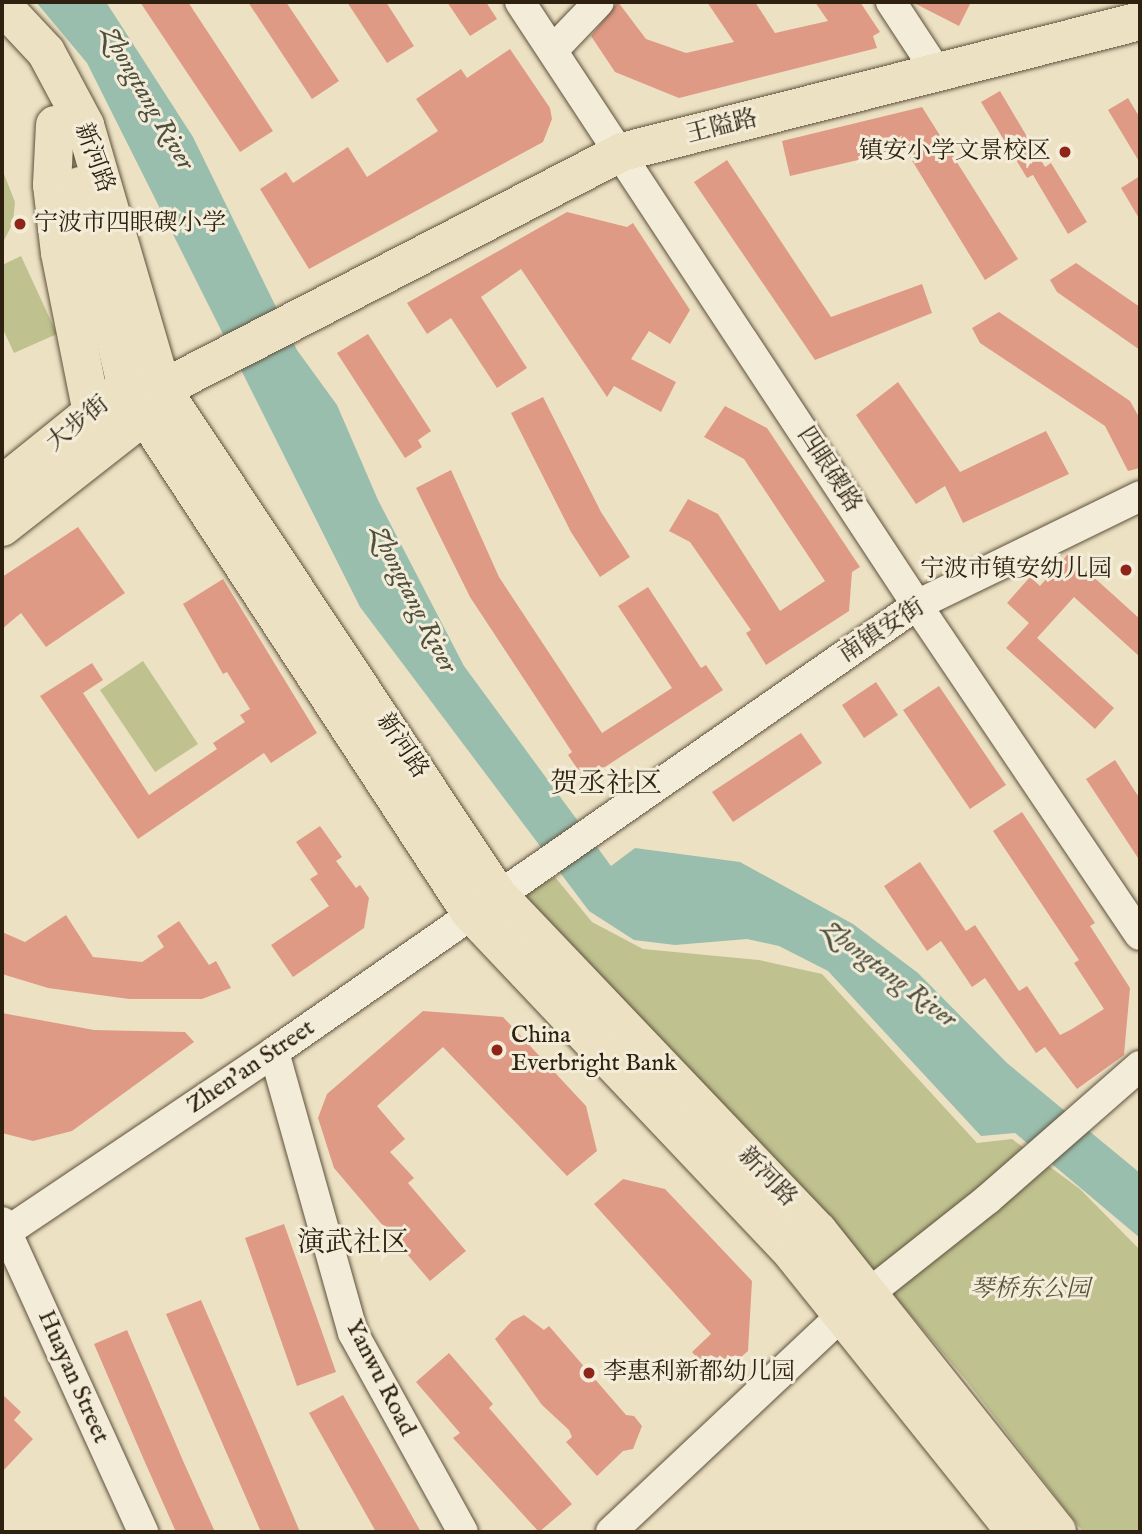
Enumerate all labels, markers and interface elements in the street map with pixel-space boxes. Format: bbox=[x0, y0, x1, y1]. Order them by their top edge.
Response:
water label: Zhongtang River bbox=[93, 20, 201, 176]
street label: 王隘路 bbox=[684, 104, 760, 150]
street label: 新河路 bbox=[68, 119, 120, 197]
place label: 镇安小学文景校区 bbox=[859, 138, 1051, 166]
marker: 镇安小学文景校区 bbox=[1057, 144, 1073, 160]
place label: 宁波市四眼碶小学 bbox=[34, 210, 226, 238]
marker: 宁波市四眼碶小学 bbox=[12, 216, 28, 232]
street label: 大步街 bbox=[41, 390, 115, 458]
street label: 四眼碶路 bbox=[791, 422, 867, 518]
water label: Zhongtang River bbox=[363, 520, 463, 678]
place label: 宁波市镇安幼儿园 bbox=[920, 556, 1112, 584]
marker: 宁波市镇安幼儿园 bbox=[1118, 562, 1134, 578]
street label: 南镇安街 bbox=[834, 593, 930, 669]
street label: 新河路 bbox=[370, 708, 434, 784]
district label: 贺丞社区 bbox=[550, 768, 662, 802]
water label: Zhongtang River bbox=[815, 913, 963, 1035]
street label: Zhen'an Street bbox=[182, 1014, 320, 1120]
place label: China Everbright Bank bbox=[511, 1022, 677, 1078]
marker: China Everbright Bank bbox=[489, 1042, 505, 1058]
street label: 新河路 bbox=[732, 1141, 802, 1213]
district label: 演武社区 bbox=[297, 1227, 409, 1261]
park label: 琴桥东公园 bbox=[970, 1276, 1090, 1304]
street label: Huayan Street bbox=[31, 1306, 115, 1448]
street label: Yanwu Road bbox=[339, 1315, 421, 1441]
place label: 李惠利新都幼儿园 bbox=[603, 1359, 795, 1387]
marker: 李惠利新都幼儿园 bbox=[581, 1365, 597, 1381]

